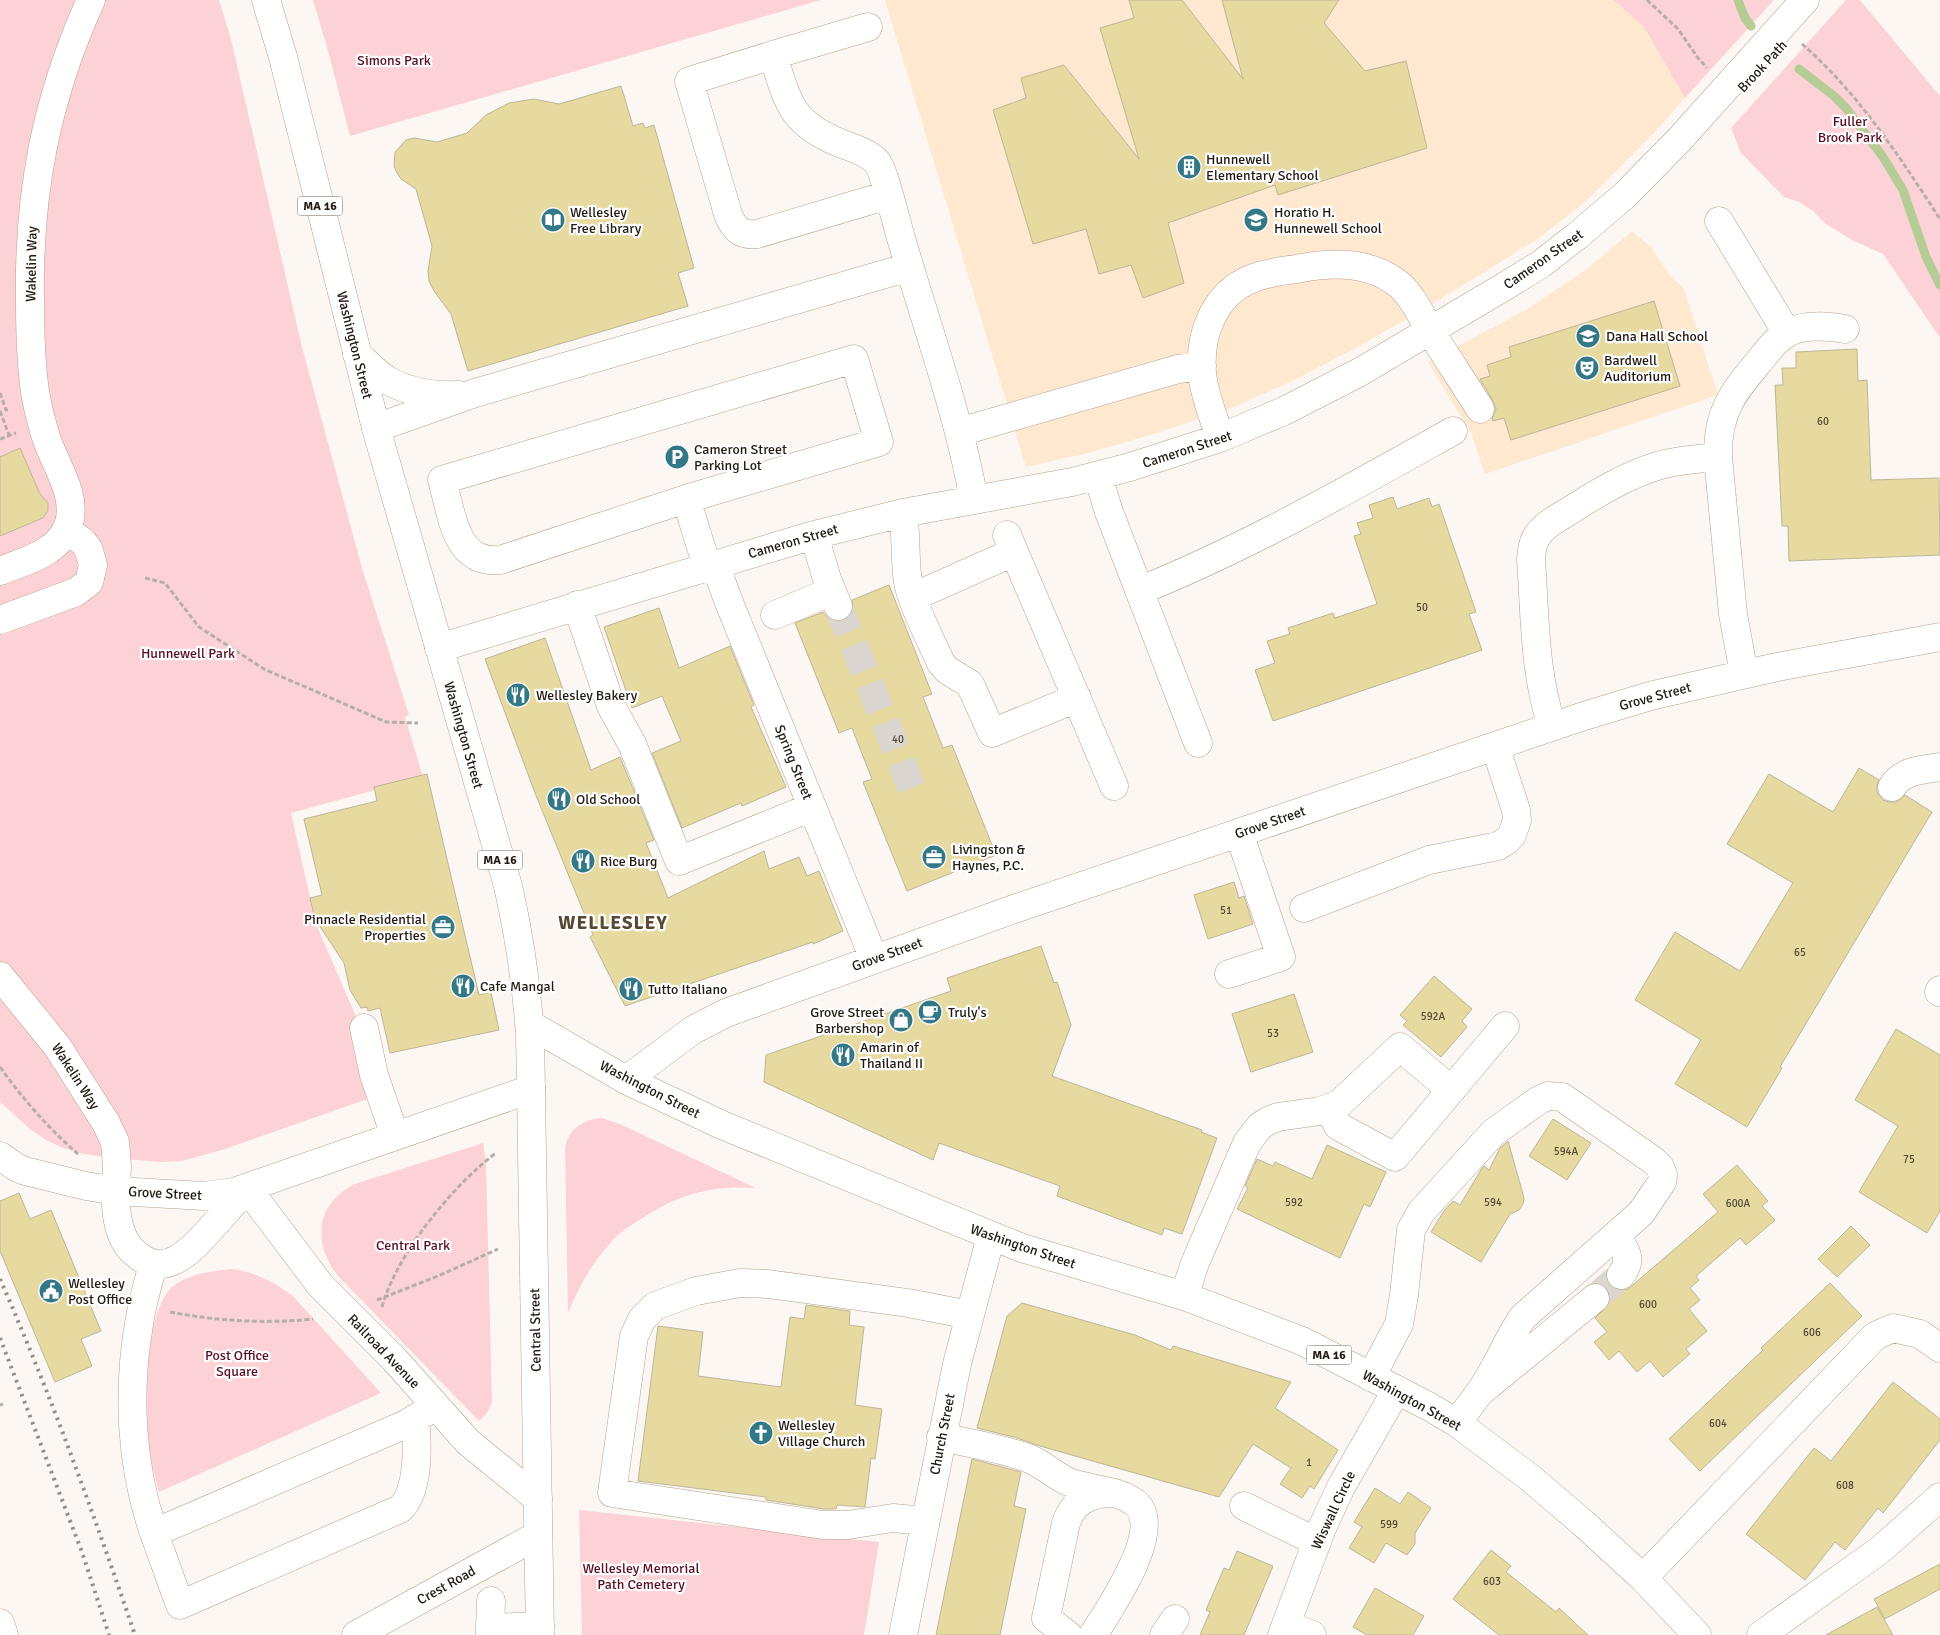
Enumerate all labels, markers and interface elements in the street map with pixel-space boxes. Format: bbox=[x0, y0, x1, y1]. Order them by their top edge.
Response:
street label: Brook Path bbox=[1734, 37, 1791, 96]
park label: Simons Park bbox=[357, 52, 431, 69]
park label: Fuller Brook Park bbox=[1818, 113, 1882, 146]
place label: Hunnewell Elementary School bbox=[1206, 151, 1319, 184]
building icon: Hunnewell Elementary School bbox=[1176, 154, 1202, 180]
road number: MA 16 bbox=[298, 197, 342, 216]
place label: Wellesley Free Library bbox=[570, 204, 642, 237]
place label: Horatio H. Hunnewell School bbox=[1274, 204, 1382, 237]
library icon: Wellesley Free Library bbox=[540, 207, 566, 233]
school or university icon: Horatio H. Hunnewell School bbox=[1243, 207, 1269, 233]
street label: Wakelin Way bbox=[22, 226, 41, 302]
street label: Cameron Street bbox=[1500, 226, 1586, 293]
street label: Washington Street bbox=[333, 290, 376, 401]
school or university icon: Dana Hall School bbox=[1575, 323, 1601, 349]
place label: Dana Hall School bbox=[1606, 328, 1708, 345]
place label: Bardwell Auditorium bbox=[1604, 352, 1671, 385]
theatre icon: Bardwell Auditorium bbox=[1574, 355, 1600, 381]
house number: 60 bbox=[1817, 415, 1829, 428]
street label: Cameron Street bbox=[1140, 427, 1234, 472]
place label: Cameron Street Parking Lot bbox=[694, 441, 787, 474]
parking icon: Cameron Street Parking Lot bbox=[664, 444, 690, 470]
street label: Cameron Street bbox=[746, 520, 840, 562]
house number: 50 bbox=[1416, 601, 1428, 614]
park label: Hunnewell Park bbox=[141, 645, 235, 662]
street label: Grove Street bbox=[1617, 679, 1693, 714]
street label: Washington Street bbox=[440, 680, 487, 791]
restaurant icon: Wellesley Bakery bbox=[505, 682, 531, 708]
place label: Wellesley Bakery bbox=[536, 687, 638, 704]
street label: Spring Street bbox=[771, 722, 816, 802]
house number: 40 bbox=[892, 733, 904, 746]
restaurant icon: Old School bbox=[546, 786, 572, 812]
place label: Old School bbox=[576, 791, 640, 808]
street label: Grove Street bbox=[1233, 802, 1308, 843]
place label: Livingston & Haynes, P.C. bbox=[952, 841, 1026, 874]
office icon: Livingston & Haynes, P.C. bbox=[921, 844, 947, 870]
restaurant icon: Rice Burg bbox=[570, 848, 596, 874]
road number: MA 16 bbox=[478, 850, 522, 870]
place label: Rice Burg bbox=[600, 853, 657, 870]
house number: 51 bbox=[1220, 904, 1232, 917]
place label: Pinnacle Residential Properties bbox=[304, 911, 426, 944]
district label: WELLESLEY bbox=[558, 911, 668, 935]
office icon: Pinnacle Residential Properties bbox=[430, 914, 456, 940]
street label: Grove Street bbox=[850, 934, 925, 975]
house number: 65 bbox=[1794, 946, 1806, 959]
restaurant icon: Cafe Mangal bbox=[450, 973, 476, 999]
restaurant icon: Tutto Italiano bbox=[618, 976, 644, 1002]
place label: Cafe Mangal bbox=[480, 978, 555, 995]
place label: Tutto Italiano bbox=[648, 981, 727, 998]
cafe icon: Truly's bbox=[917, 999, 943, 1025]
place label: Grove Street Barbershop bbox=[810, 1004, 884, 1037]
place label: Truly's bbox=[948, 1004, 987, 1021]
shop icon: Grove Street Barbershop bbox=[888, 1007, 914, 1033]
house number: 592A bbox=[1421, 1010, 1446, 1023]
house number: 53 bbox=[1267, 1027, 1279, 1040]
place label: Amarin of Thailand II bbox=[860, 1039, 923, 1072]
street label: Wakelin Way bbox=[48, 1040, 104, 1113]
restaurant icon: Amarin of Thailand II bbox=[830, 1042, 856, 1068]
street label: Washington Street bbox=[597, 1057, 703, 1122]
house number: 594A bbox=[1554, 1145, 1579, 1158]
house number: 75 bbox=[1903, 1153, 1915, 1166]
street label: Grove Street bbox=[128, 1183, 202, 1204]
house number: 592 bbox=[1285, 1196, 1303, 1209]
house number: 594 bbox=[1484, 1196, 1502, 1209]
house number: 600A bbox=[1726, 1197, 1751, 1210]
street label: Washington Street bbox=[968, 1220, 1078, 1272]
park label: Central Park bbox=[376, 1237, 450, 1254]
place label: Wellesley Post Office bbox=[68, 1275, 132, 1308]
public building icon: Wellesley Post Office bbox=[38, 1278, 64, 1304]
street label: Central Street bbox=[526, 1288, 545, 1372]
house number: 600 bbox=[1639, 1298, 1657, 1311]
street label: Railroad Avenue bbox=[344, 1311, 423, 1392]
house number: 606 bbox=[1803, 1326, 1821, 1339]
road number: MA 16 bbox=[1306, 1346, 1352, 1364]
park label: Post Office Square bbox=[205, 1347, 269, 1380]
street label: Washington Street bbox=[1359, 1366, 1464, 1435]
street label: Church Street bbox=[926, 1392, 959, 1476]
place label: Wellesley Village Church bbox=[778, 1417, 865, 1450]
house number: 604 bbox=[1709, 1417, 1727, 1430]
church icon: Wellesley Village Church bbox=[748, 1420, 774, 1446]
house number: 1 bbox=[1306, 1456, 1312, 1469]
street label: Wiswall Circle bbox=[1308, 1468, 1359, 1552]
house number: 608 bbox=[1836, 1479, 1854, 1492]
house number: 599 bbox=[1380, 1518, 1398, 1531]
park label: Wellesley Memorial Path Cemetery bbox=[583, 1560, 700, 1593]
street label: Crest Road bbox=[414, 1562, 479, 1608]
house number: 603 bbox=[1483, 1575, 1501, 1588]

